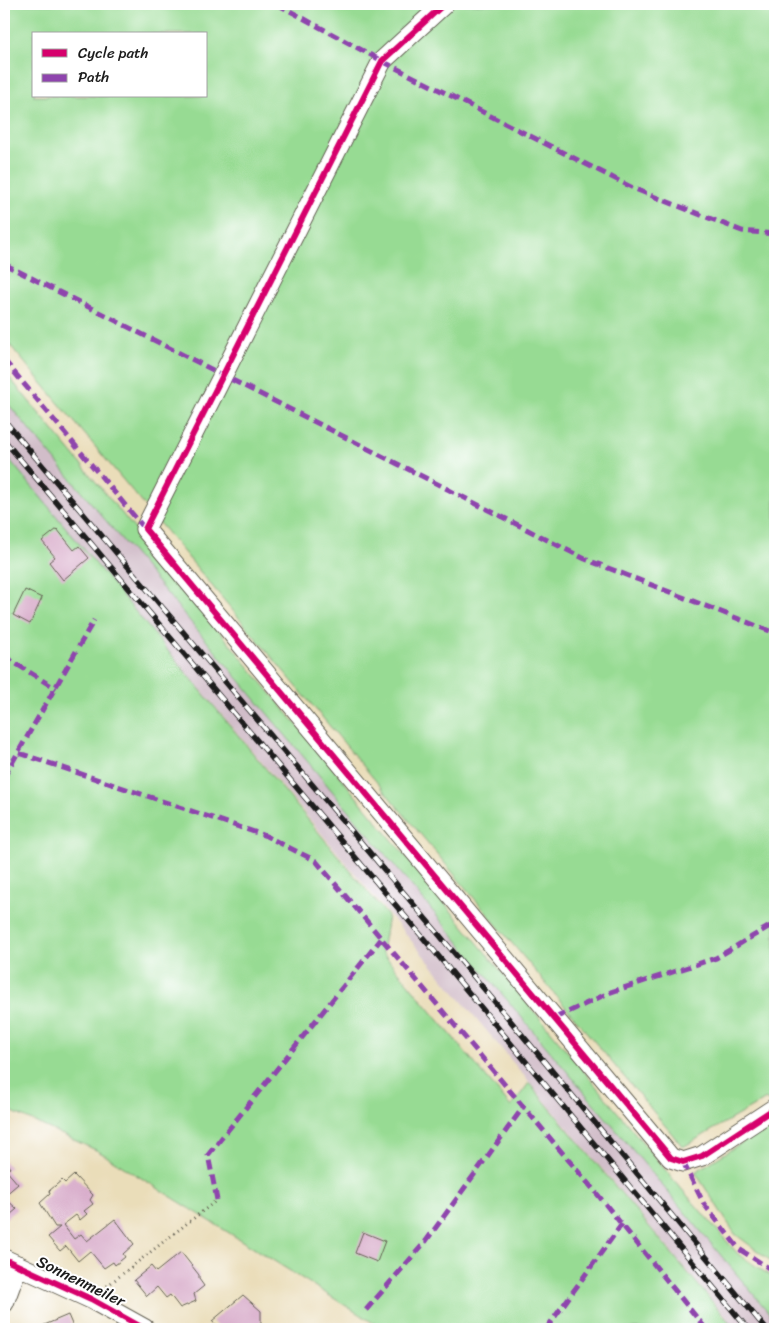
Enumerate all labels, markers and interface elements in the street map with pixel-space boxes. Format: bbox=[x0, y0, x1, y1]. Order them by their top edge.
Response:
legend bbox=[32, 32, 208, 98]
text: Cycle path bbox=[78, 40, 149, 66]
text: Path bbox=[78, 64, 109, 90]
street label: Sonnenmeiler bbox=[31, 1247, 132, 1316]

